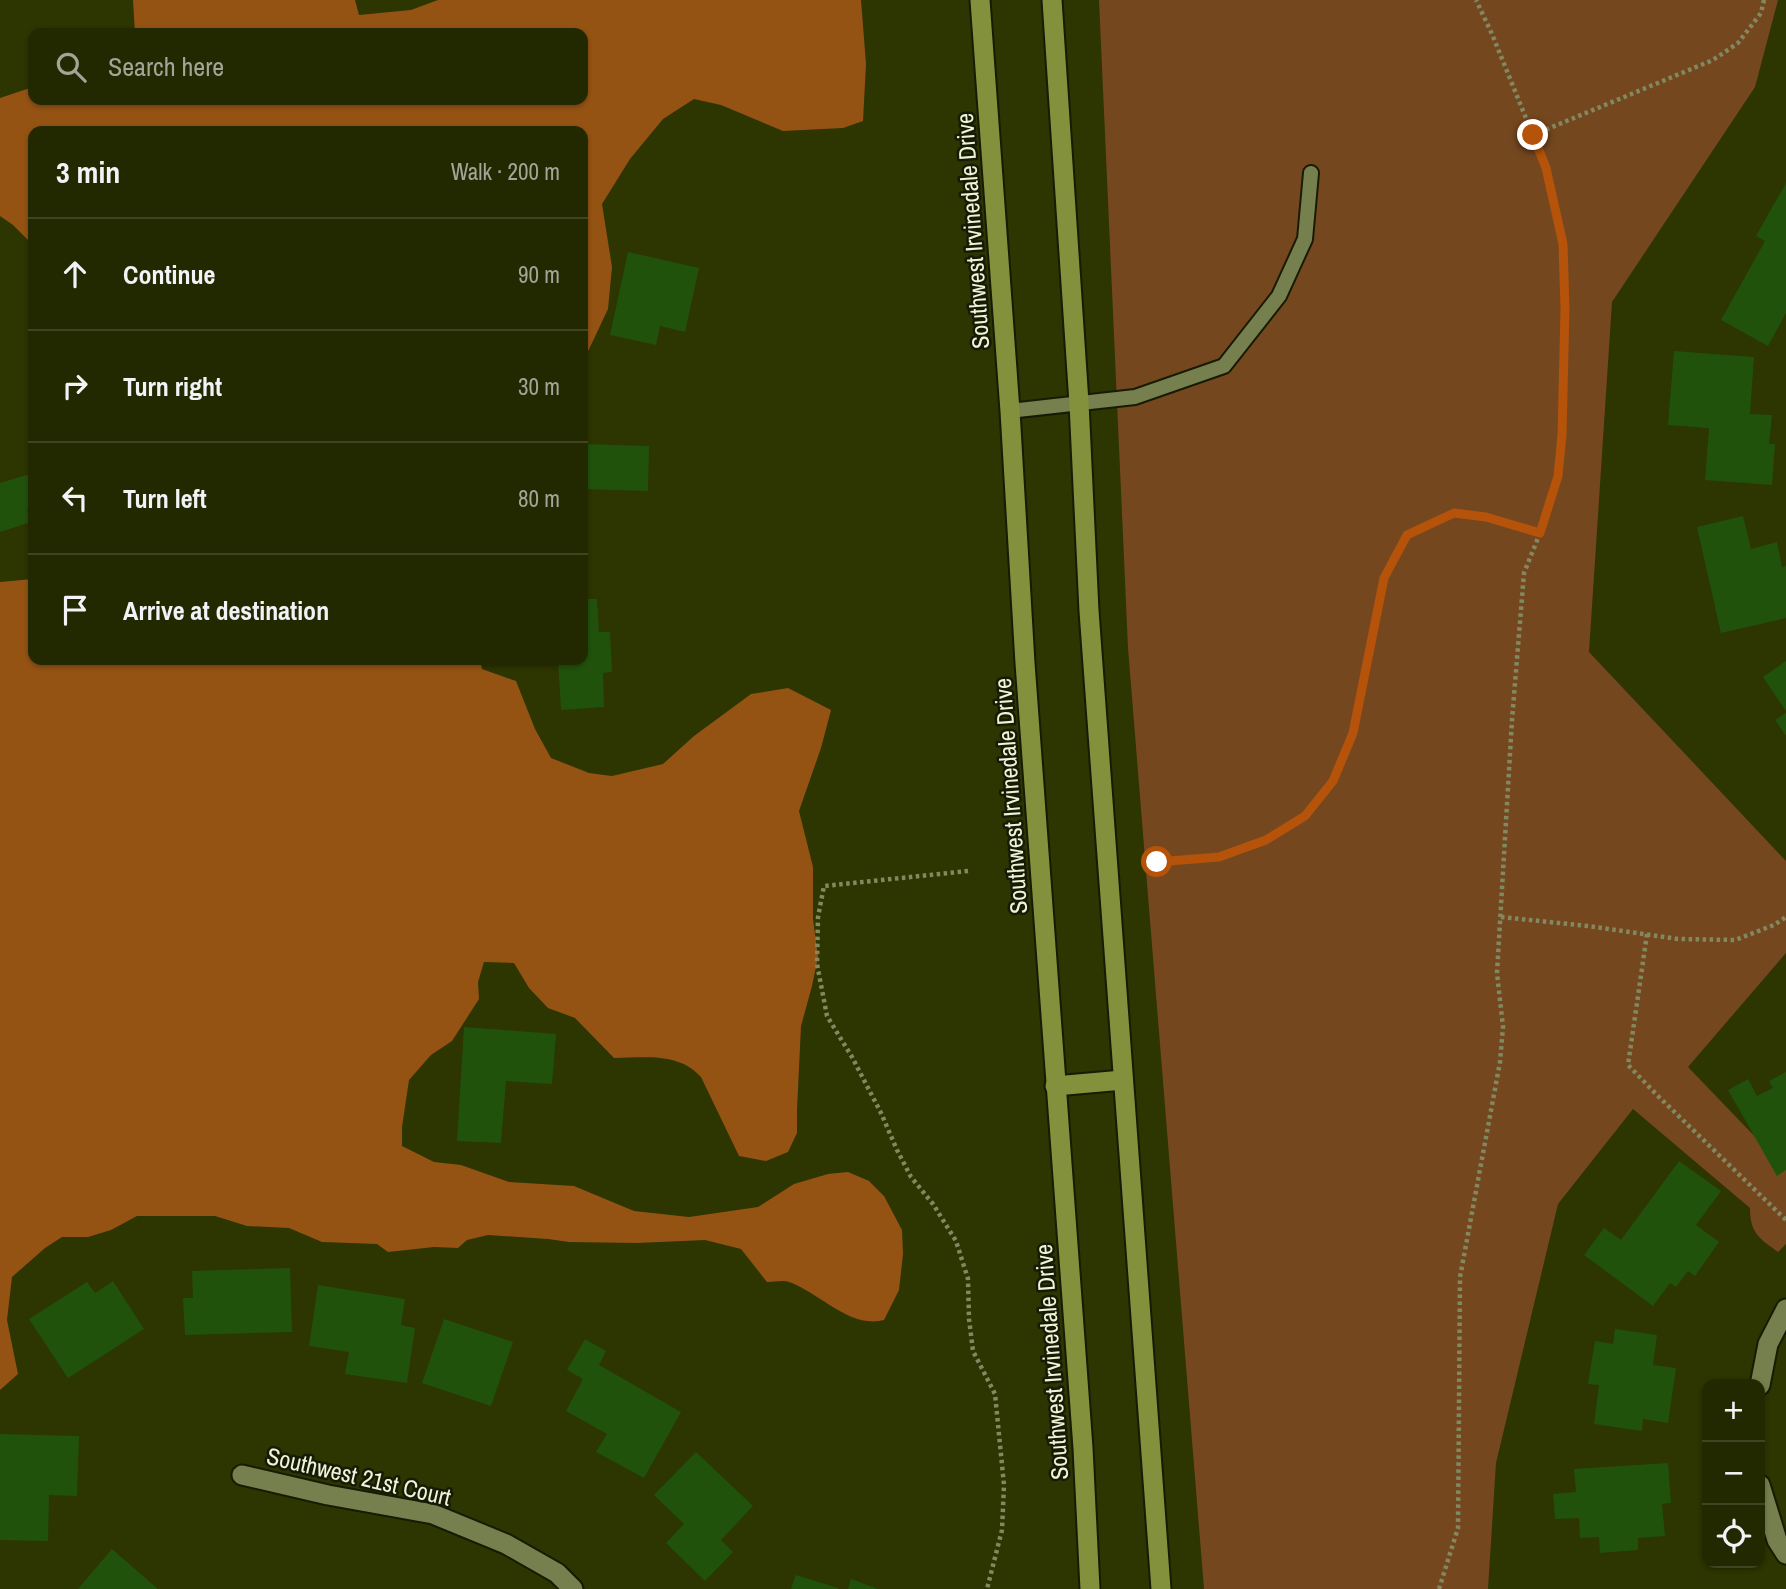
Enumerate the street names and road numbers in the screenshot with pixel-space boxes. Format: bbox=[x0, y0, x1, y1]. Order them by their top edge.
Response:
street label: Southwest Irvinedale Drive bbox=[948, 112, 996, 350]
street label: Southwest Irvinedale Drive bbox=[986, 677, 1034, 915]
street label: Southwest Irvinedale Drive bbox=[1027, 1243, 1075, 1481]
street label: Southwest 21st Court bbox=[264, 1439, 455, 1513]

